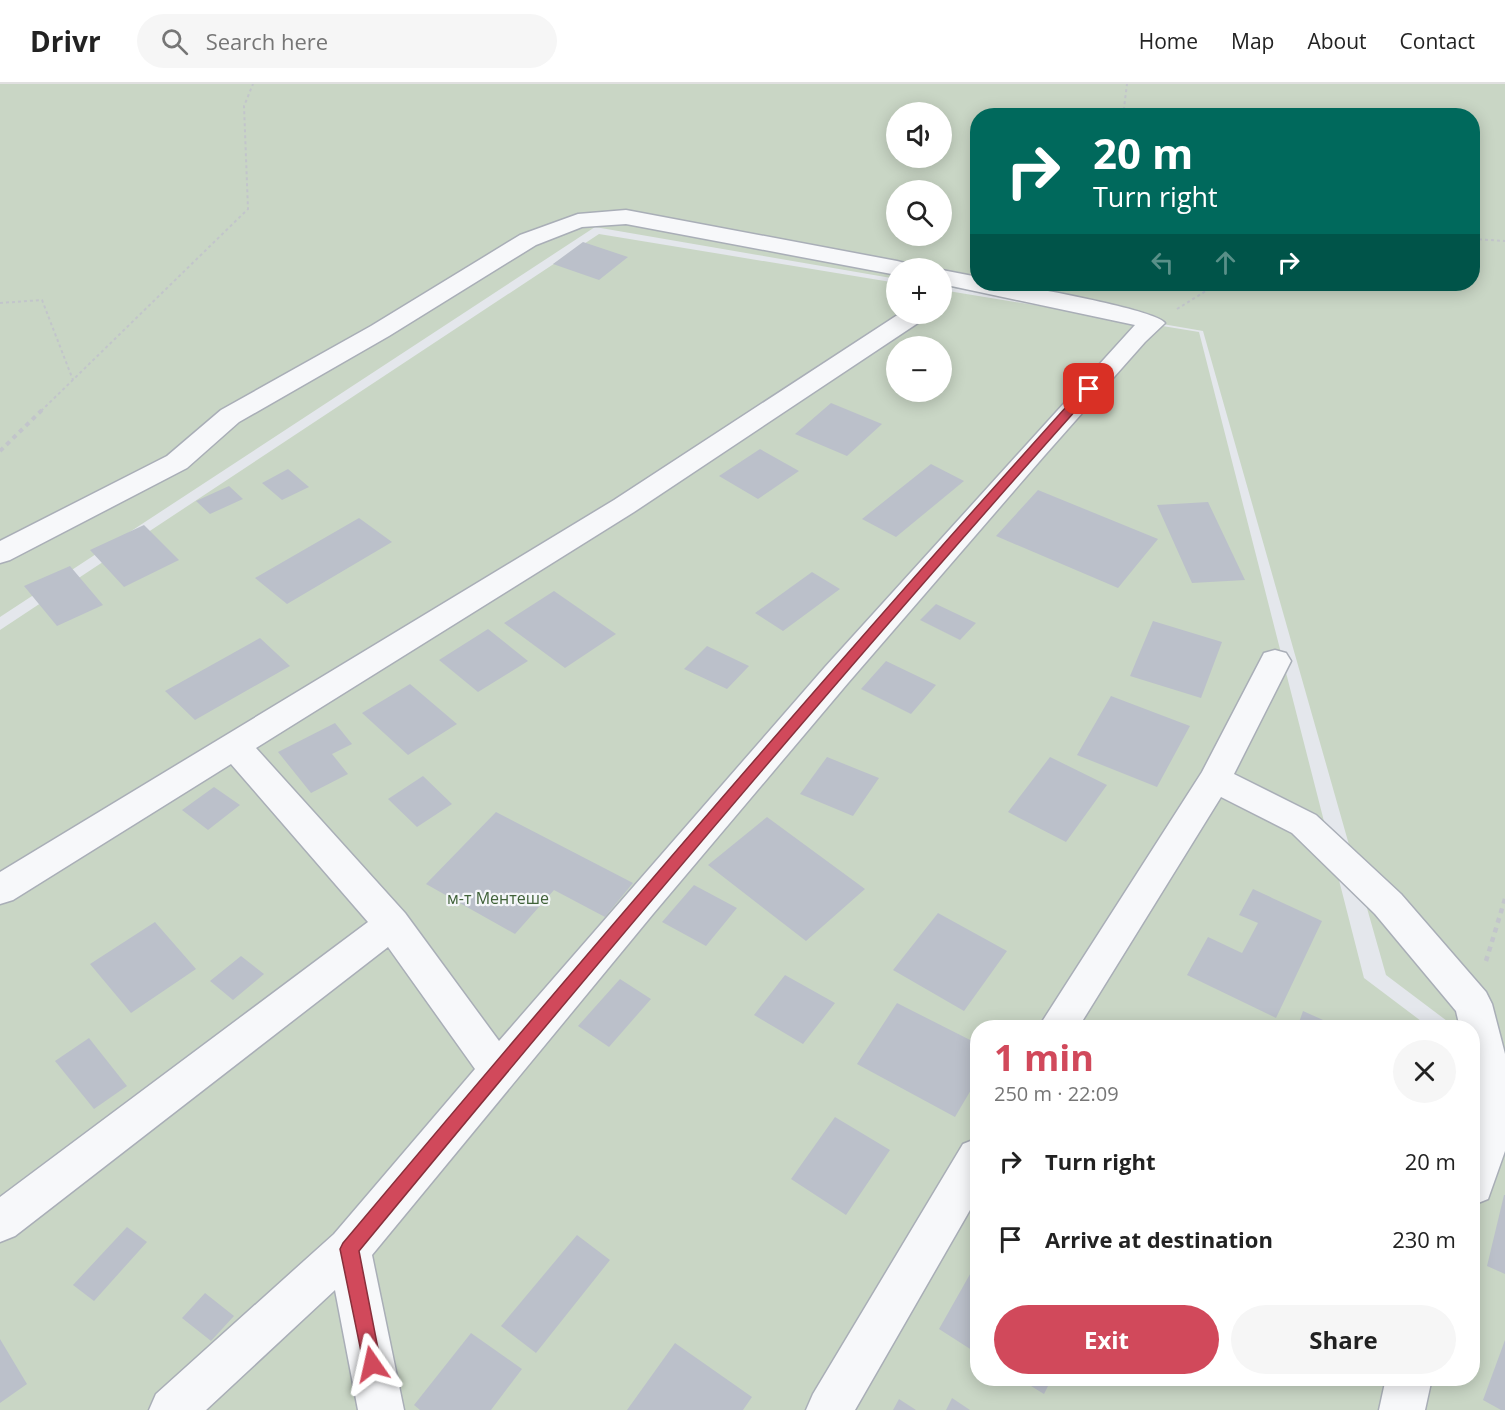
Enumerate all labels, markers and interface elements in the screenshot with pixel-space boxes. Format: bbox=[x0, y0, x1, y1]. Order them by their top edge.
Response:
search box bbox=[137, 14, 557, 68]
text: Drivr bbox=[30, 22, 101, 60]
icon: search bbox=[158, 25, 191, 58]
text: Search here bbox=[206, 26, 328, 56]
text: Home bbox=[1139, 27, 1198, 55]
text: Map bbox=[1231, 27, 1274, 55]
text: About bbox=[1307, 27, 1367, 55]
text: Contact bbox=[1400, 27, 1475, 55]
map controls bbox=[886, 102, 952, 402]
button: sound bbox=[886, 102, 952, 168]
text: 20 m bbox=[1093, 124, 1193, 181]
icon: right bbox=[994, 132, 1072, 210]
text: Turn right bbox=[1093, 178, 1218, 215]
button: search bbox=[886, 180, 952, 246]
icon: left bbox=[1146, 246, 1179, 279]
icon: ahead bbox=[1209, 246, 1242, 279]
icon: right bbox=[1272, 246, 1305, 279]
button: + bbox=[886, 258, 952, 324]
button: − bbox=[886, 336, 952, 402]
pin bbox=[1063, 363, 1114, 414]
icon: arrive bbox=[1072, 372, 1105, 405]
park label: м-т Ментeше bbox=[447, 887, 549, 909]
text: 1 min bbox=[994, 1033, 1094, 1082]
button: close bbox=[1393, 1040, 1456, 1103]
text: 250 m · 22:09 bbox=[994, 1080, 1119, 1107]
icon: right bbox=[994, 1145, 1027, 1178]
text: Turn right bbox=[1045, 1146, 1156, 1176]
text: 20 m bbox=[1405, 1146, 1456, 1176]
icon: arrive bbox=[994, 1223, 1027, 1256]
text: Arrive at destination bbox=[1045, 1224, 1273, 1254]
text: 230 m bbox=[1392, 1224, 1456, 1254]
button: Exit bbox=[994, 1305, 1219, 1374]
button: Share bbox=[1231, 1305, 1456, 1374]
position arrow bbox=[340, 1332, 404, 1396]

